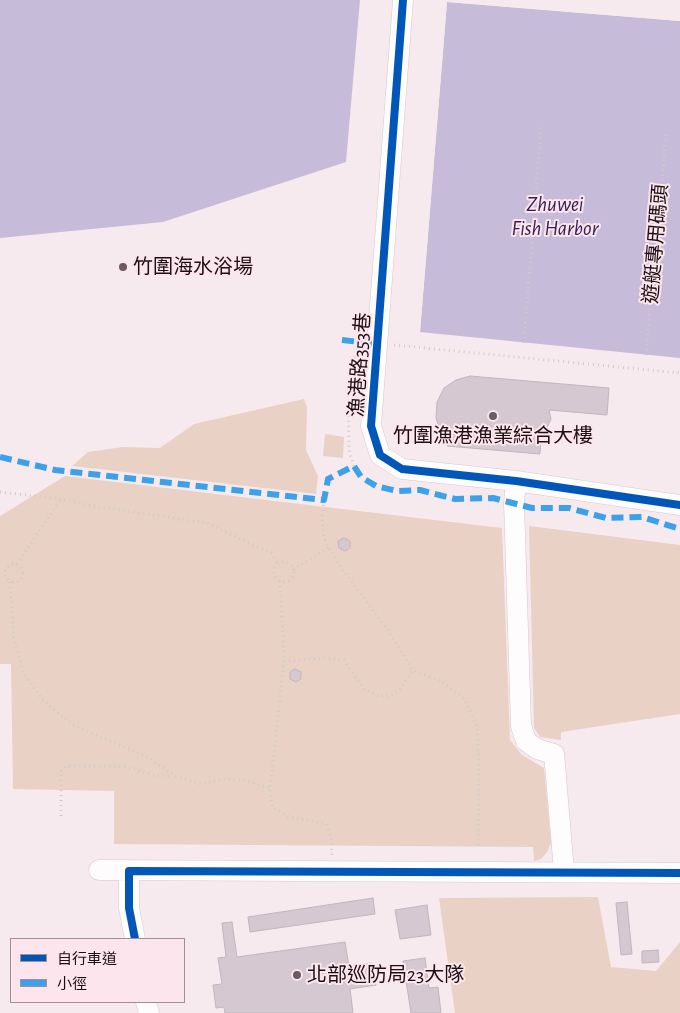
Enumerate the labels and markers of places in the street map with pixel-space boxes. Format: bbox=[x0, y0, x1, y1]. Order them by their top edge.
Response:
place label: 竹圍海水浴場 bbox=[133, 255, 253, 279]
marker: 竹圍海水浴場 bbox=[117, 261, 129, 273]
marker: 竹圍漁港漁業綜合大樓 bbox=[487, 410, 499, 422]
place label: 竹圍漁港漁業綜合大樓 bbox=[393, 424, 593, 448]
place label: 北部巡防局23大隊 bbox=[307, 963, 464, 987]
marker: 北部巡防局23大隊 bbox=[291, 969, 303, 981]

